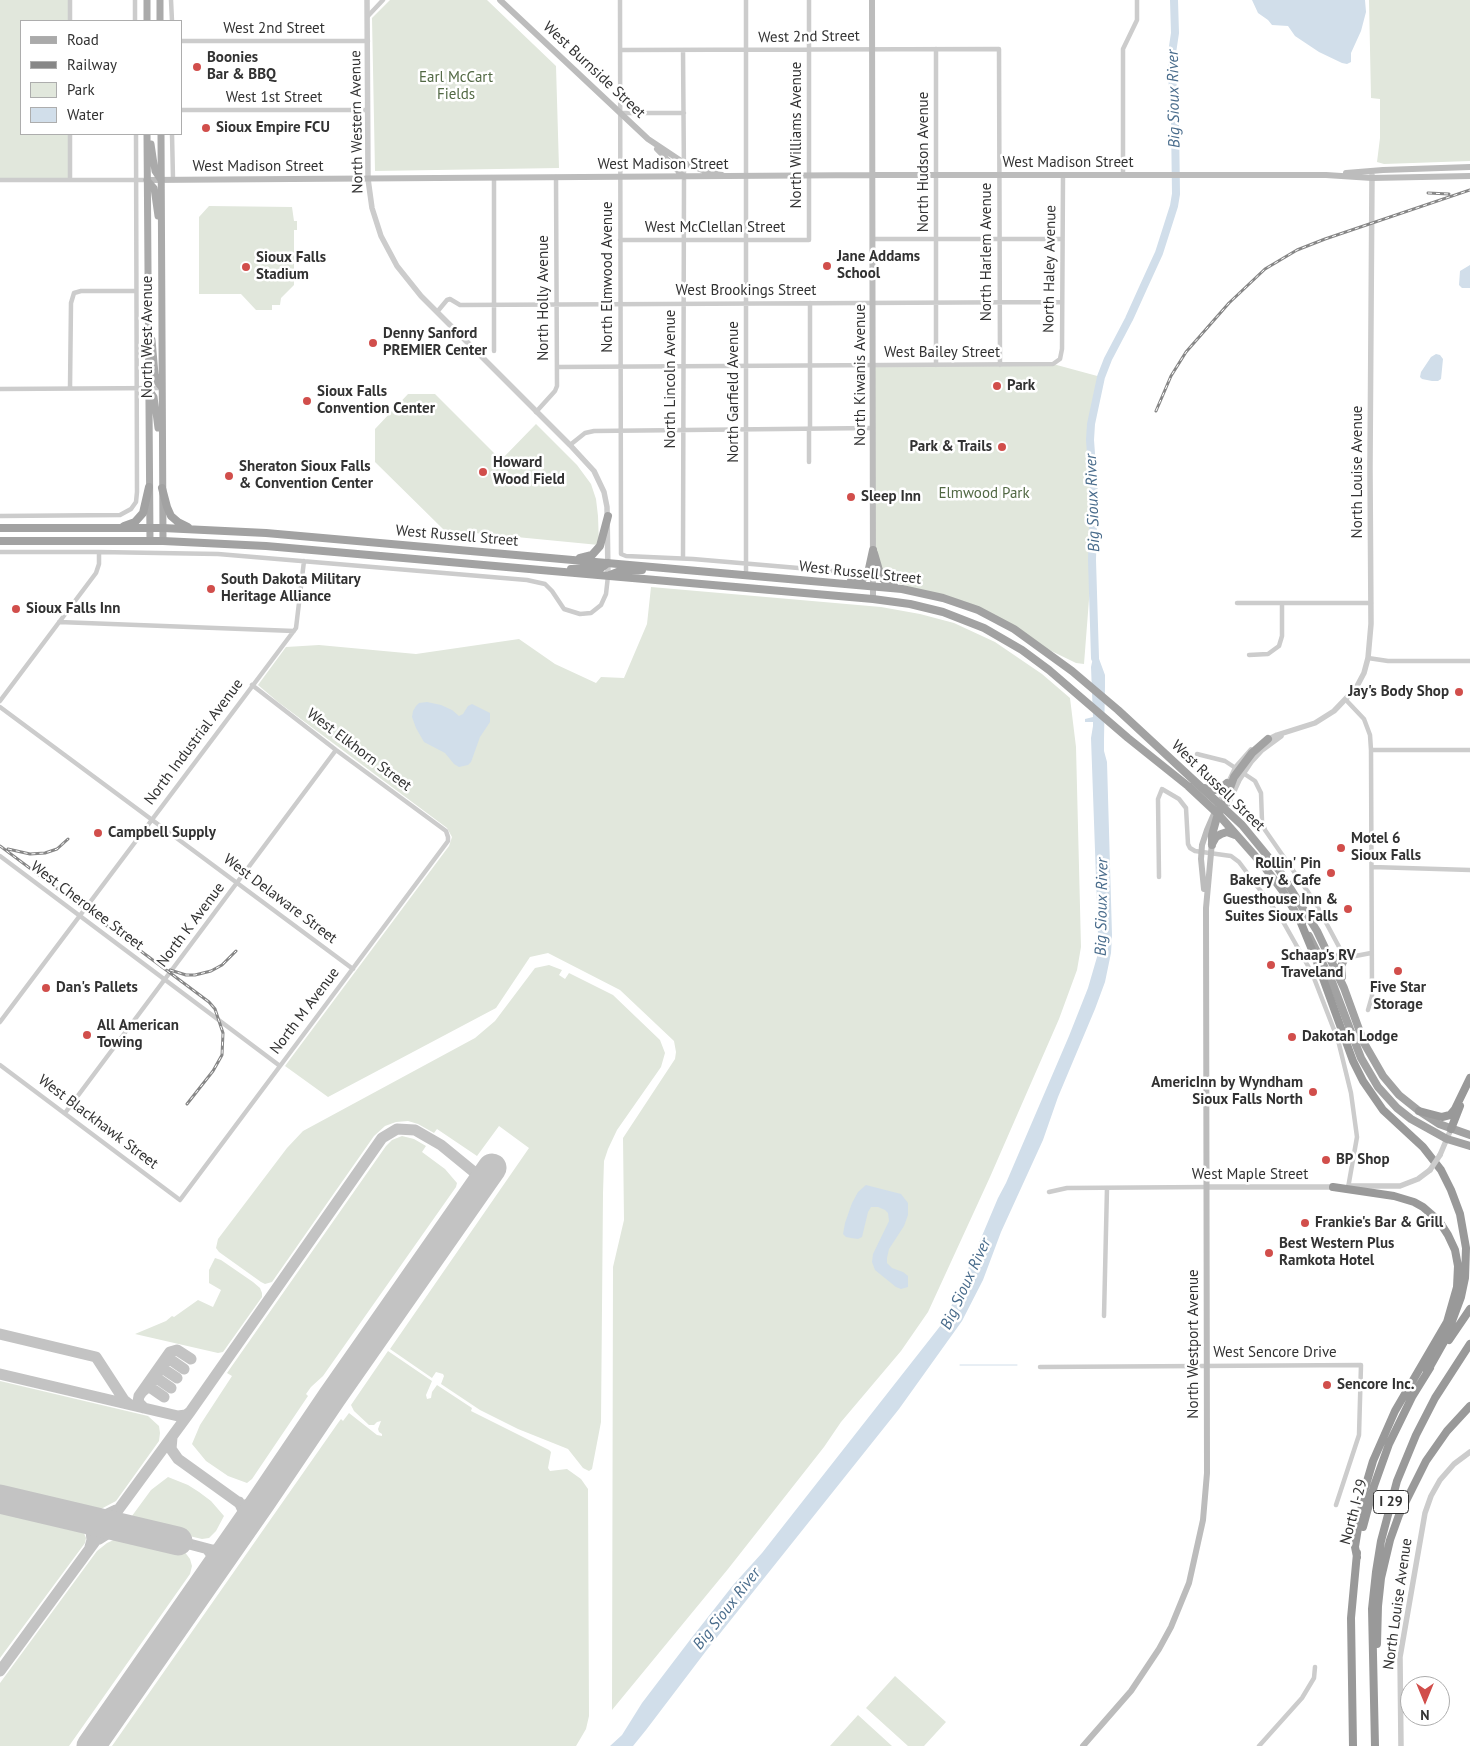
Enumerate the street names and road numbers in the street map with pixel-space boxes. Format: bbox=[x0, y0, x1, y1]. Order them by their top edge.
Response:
street label: West Burnside Street bbox=[539, 18, 649, 122]
street label: West 2nd Street bbox=[223, 20, 325, 38]
street label: West 2nd Street bbox=[758, 27, 860, 47]
street label: North Western Avenue bbox=[347, 50, 367, 194]
street label: North Williams Avenue bbox=[788, 62, 806, 208]
street label: West 1st Street bbox=[226, 89, 322, 107]
street label: North Hudson Avenue bbox=[915, 92, 933, 232]
street label: West Madison Street bbox=[1002, 154, 1134, 172]
street label: West Madison Street bbox=[597, 156, 729, 174]
street label: West Madison Street bbox=[192, 158, 324, 176]
street label: North Harlem Avenue bbox=[978, 183, 996, 321]
street label: North Elmwood Avenue bbox=[599, 201, 617, 353]
street label: North Haley Avenue bbox=[1040, 205, 1060, 333]
street label: West McClellan Street bbox=[645, 219, 785, 237]
street label: North Holly Avenue bbox=[535, 235, 553, 361]
street label: North West Avenue bbox=[139, 276, 157, 398]
street label: West Brookings Street bbox=[676, 282, 816, 300]
street label: North Kiwanis Avenue bbox=[852, 304, 870, 446]
street label: North Lincoln Avenue bbox=[662, 310, 680, 448]
street label: North Garfield Avenue bbox=[725, 321, 743, 463]
street label: West Bailey Street bbox=[884, 344, 1000, 362]
street label: North Louise Avenue bbox=[1349, 406, 1367, 538]
street label: West Russell Street bbox=[395, 522, 519, 550]
street label: West Russell Street bbox=[798, 558, 922, 588]
street label: North Industrial Avenue bbox=[141, 676, 247, 808]
street label: West Elkhorn Street bbox=[303, 705, 415, 795]
street label: West Russell Street bbox=[1168, 737, 1268, 835]
street label: West Delaware Street bbox=[220, 850, 340, 948]
street label: West Cherokee Street bbox=[27, 858, 147, 954]
street label: North K Avenue bbox=[153, 879, 229, 971]
street label: North M Avenue bbox=[267, 964, 343, 1058]
street label: West Blackhawk Street bbox=[34, 1071, 162, 1173]
street label: West Maple Street bbox=[1192, 1166, 1308, 1184]
street label: North Westport Avenue bbox=[1185, 1269, 1203, 1419]
street label: West Sencore Drive bbox=[1213, 1344, 1337, 1362]
street label: North I-29 bbox=[1337, 1477, 1371, 1547]
road number: I 29 bbox=[1374, 1490, 1408, 1514]
street label: North Louise Avenue bbox=[1380, 1537, 1416, 1671]

